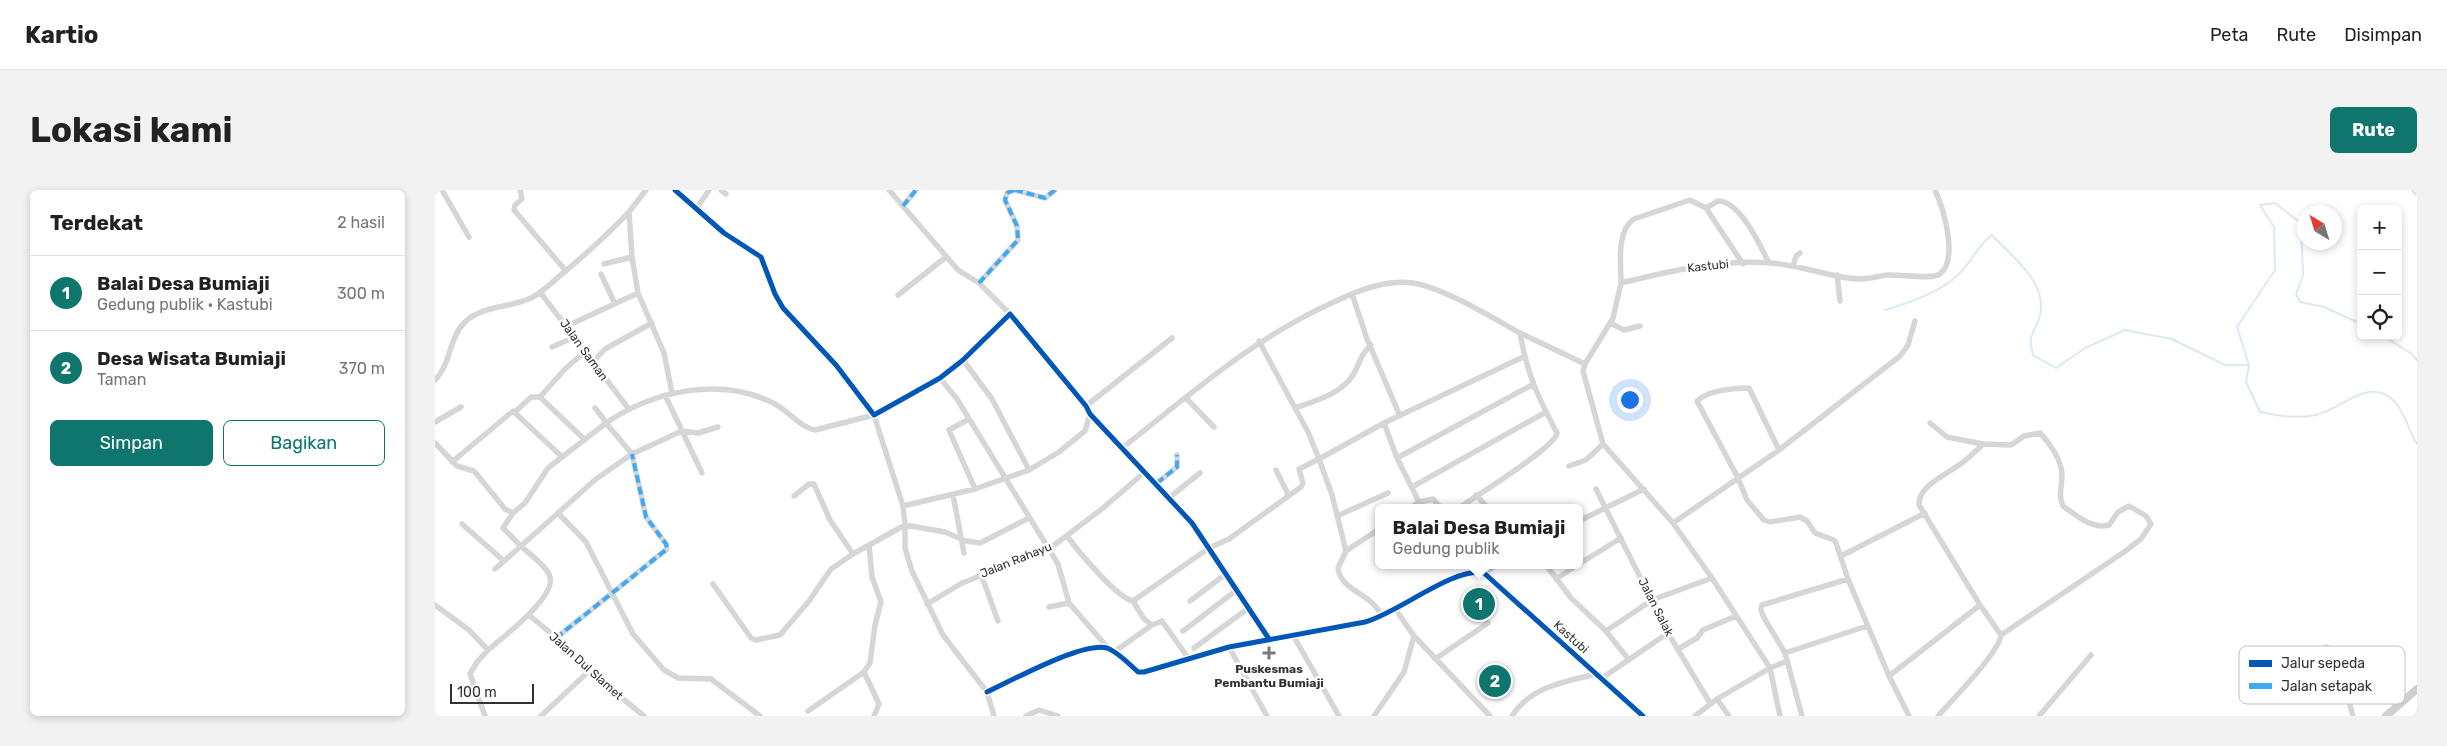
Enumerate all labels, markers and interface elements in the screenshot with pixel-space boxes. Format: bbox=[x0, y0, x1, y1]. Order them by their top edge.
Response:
text: Kartio bbox=[25, 21, 99, 49]
text: Peta bbox=[2210, 24, 2248, 46]
text: Rute bbox=[2276, 24, 2316, 46]
text: Disimpan bbox=[2344, 24, 2422, 46]
button: Rute bbox=[2330, 107, 2417, 153]
text: Lokasi kami bbox=[30, 109, 233, 151]
north arrow bbox=[2297, 205, 2342, 250]
map controls bbox=[2357, 205, 2402, 340]
button: + bbox=[2357, 205, 2402, 250]
text: Terdekat bbox=[50, 210, 143, 235]
text: 2 hasil bbox=[337, 213, 385, 232]
button: − bbox=[2357, 250, 2402, 295]
street label: Kastubi bbox=[1686, 257, 1730, 275]
text: Balai Desa Bumiaji bbox=[97, 272, 270, 295]
text: 1 bbox=[62, 284, 70, 303]
text: 300 m bbox=[337, 284, 385, 303]
text: Gedung publik · Kastubi bbox=[97, 295, 273, 314]
button: locate bbox=[2357, 295, 2402, 340]
street label: Jalan Saman bbox=[557, 317, 611, 383]
text: Desa Wisata Bumiaji bbox=[97, 347, 286, 370]
text: 2 bbox=[61, 359, 71, 378]
text: 370 m bbox=[339, 359, 385, 378]
text: Taman bbox=[97, 370, 146, 389]
your location bbox=[1617, 387, 1643, 413]
button: Simpan bbox=[50, 420, 213, 466]
button: Bagikan bbox=[223, 420, 385, 466]
popup bbox=[1375, 504, 1583, 569]
text: Balai Desa Bumiaji bbox=[1393, 516, 1565, 539]
street label: Jalan Rahayu bbox=[978, 539, 1054, 581]
text: Gedung publik bbox=[1393, 539, 1499, 558]
street label: Jalan Salak bbox=[1635, 575, 1677, 639]
pin: 1 bbox=[1463, 585, 1495, 623]
street label: Kastubi bbox=[1551, 618, 1591, 656]
street label: Jalan Dul Slamet bbox=[546, 629, 626, 703]
marker: Puskesmas Pembantu Bumiaji bbox=[1262, 646, 1276, 660]
legend bbox=[2239, 646, 2405, 704]
text: Jalur sepeda bbox=[2281, 655, 2365, 672]
place label: Puskesmas Pembantu Bumiaji bbox=[1214, 662, 1324, 690]
pin: 2 bbox=[1479, 662, 1511, 700]
text: Jalan setapak bbox=[2281, 678, 2373, 695]
scale bar bbox=[450, 681, 534, 704]
text: 100 m bbox=[457, 684, 497, 701]

